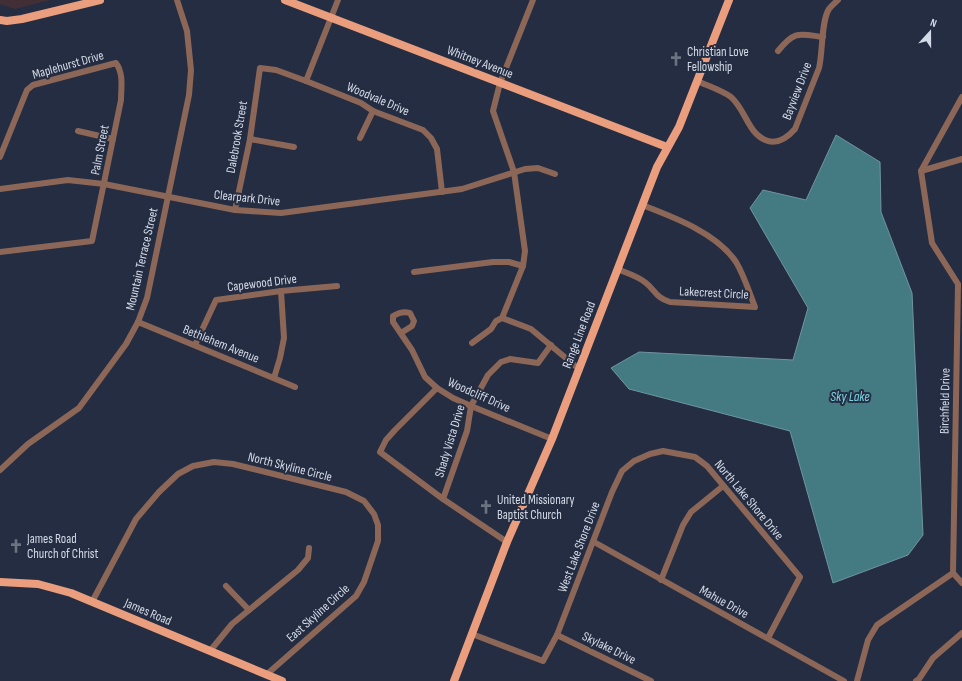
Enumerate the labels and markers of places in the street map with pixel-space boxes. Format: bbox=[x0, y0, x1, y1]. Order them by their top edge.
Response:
place label: Christian Love Fellowship bbox=[687, 44, 749, 75]
church icon: Christian Love Fellowship bbox=[668, 51, 684, 67]
place label: United Missionary Baptist Church bbox=[497, 492, 575, 523]
church icon: United Missionary Baptist Church bbox=[478, 499, 494, 515]
place label: James Road Church of Christ bbox=[26, 531, 99, 562]
church icon: James Road Church of Christ bbox=[8, 538, 24, 554]

